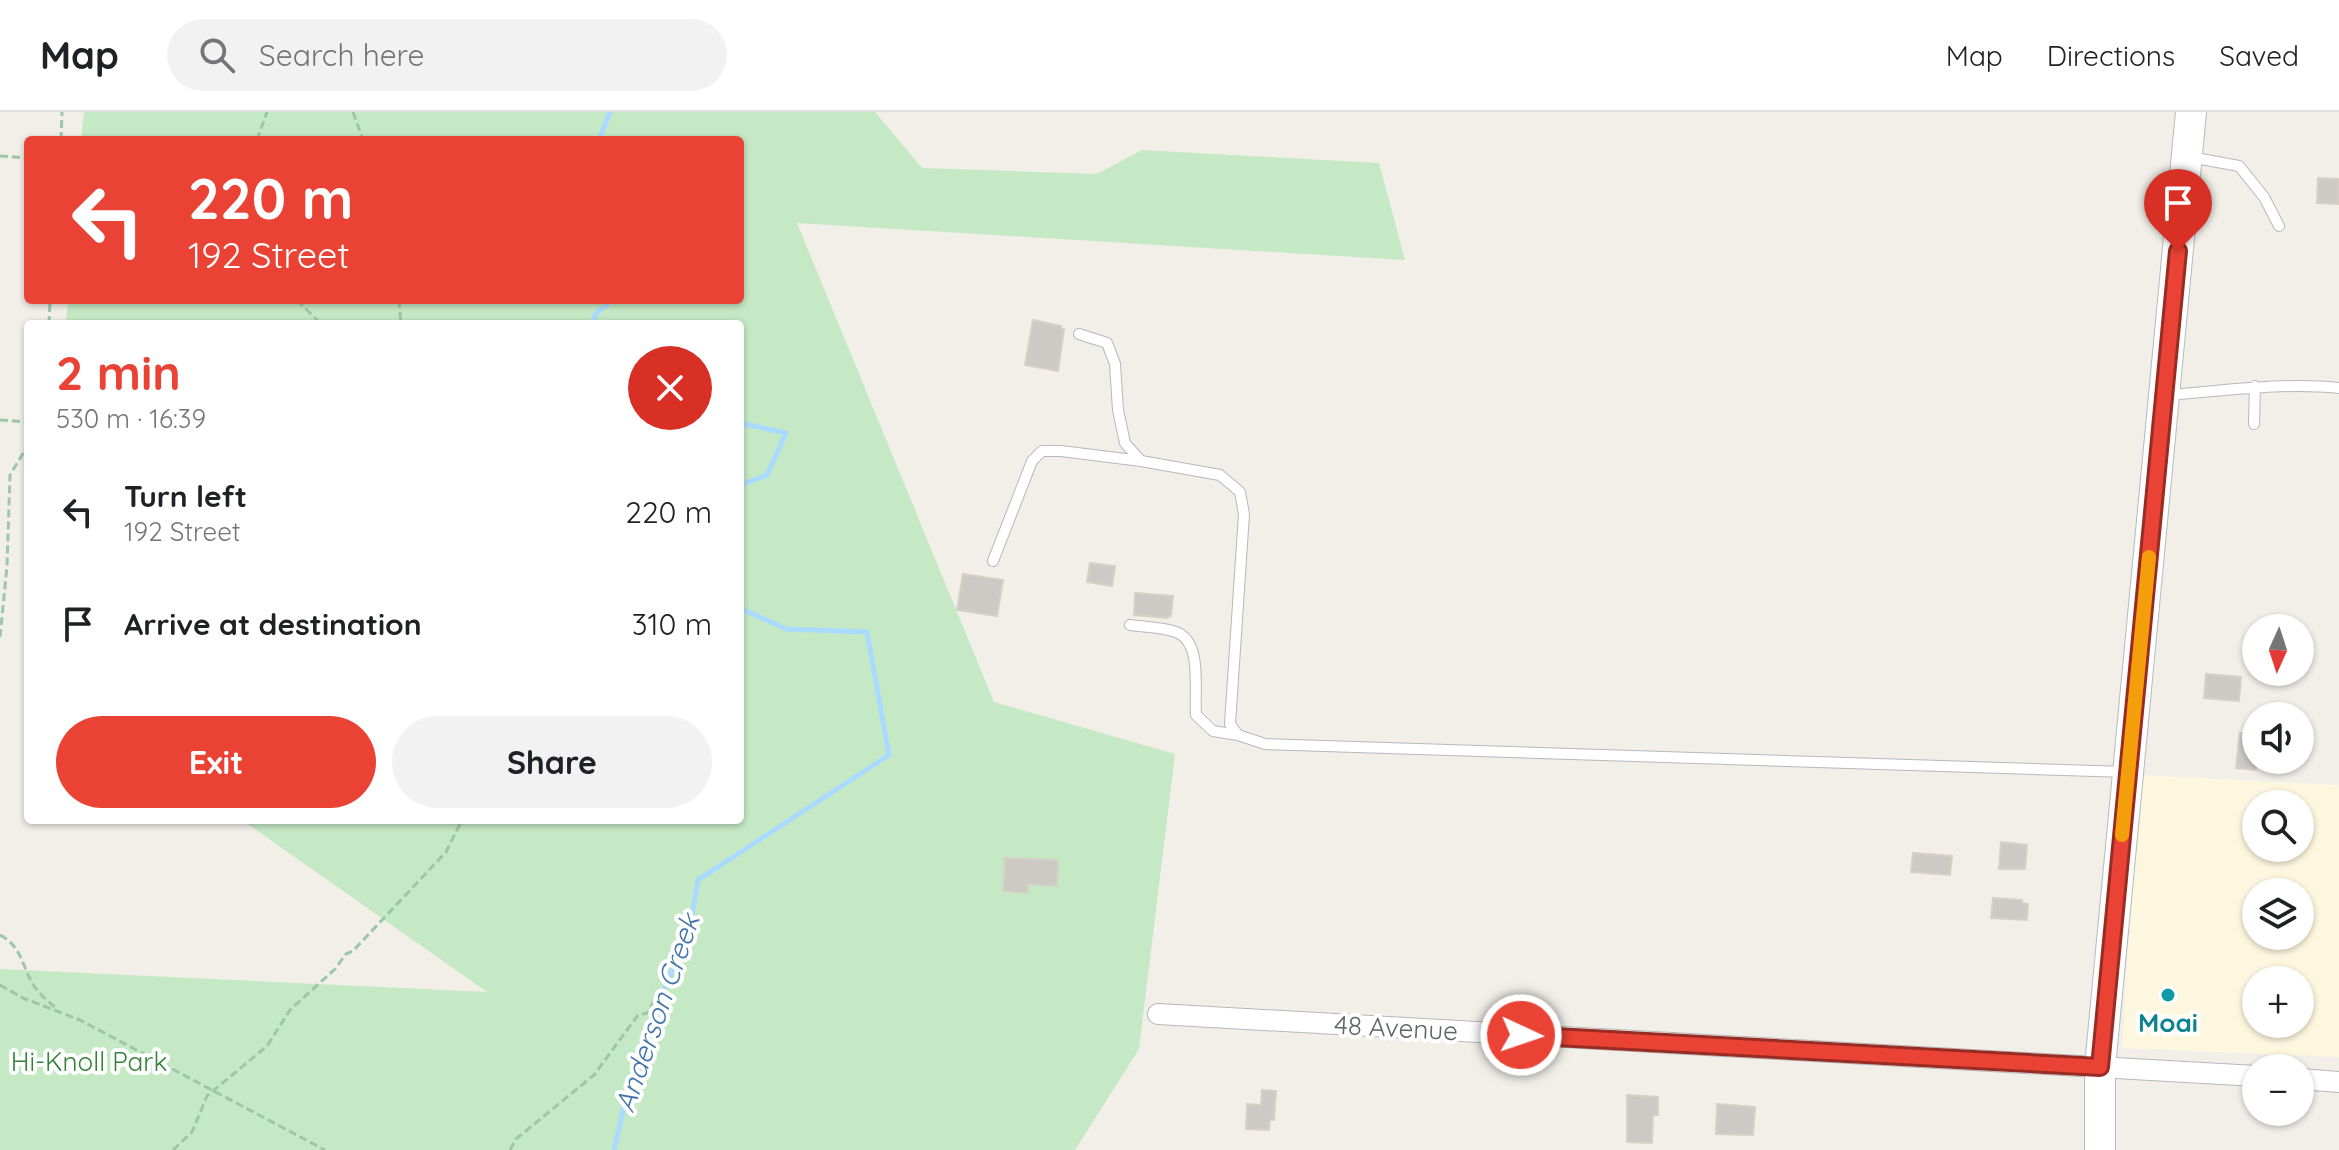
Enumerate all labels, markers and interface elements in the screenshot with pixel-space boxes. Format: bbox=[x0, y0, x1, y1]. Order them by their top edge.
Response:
search box bbox=[167, 19, 727, 91]
text: Map bbox=[40, 31, 119, 79]
icon: search bbox=[195, 33, 239, 77]
text: Search here bbox=[259, 36, 424, 74]
text: Map bbox=[1946, 38, 2003, 73]
text: Directions bbox=[2047, 38, 2175, 73]
text: Saved bbox=[2219, 38, 2299, 73]
text: 220 m bbox=[188, 163, 353, 233]
icon: left bbox=[56, 168, 160, 272]
pin bbox=[2144, 169, 2212, 251]
icon: arrive bbox=[2156, 181, 2200, 225]
text: 192 Street bbox=[188, 232, 350, 277]
text: 2 min bbox=[56, 342, 181, 402]
button: close bbox=[628, 346, 712, 430]
text: 530 m · 16:39 bbox=[56, 402, 206, 435]
text: Turn left bbox=[124, 477, 247, 515]
icon: left bbox=[56, 490, 100, 534]
text: 220 m bbox=[625, 493, 712, 531]
text: 192 Street bbox=[124, 515, 241, 548]
icon: arrive bbox=[56, 602, 100, 646]
text: Arrive at destination bbox=[124, 605, 422, 643]
text: 310 m bbox=[632, 605, 712, 643]
north arrow bbox=[2242, 614, 2314, 686]
map controls bbox=[2242, 614, 2314, 1126]
button: sound bbox=[2242, 702, 2314, 774]
button: Exit bbox=[56, 716, 376, 808]
button: Share bbox=[392, 716, 712, 808]
button: search bbox=[2242, 790, 2314, 862]
button: layers bbox=[2242, 878, 2314, 950]
water label: Anderson Creek bbox=[606, 907, 708, 1116]
button: + bbox=[2242, 966, 2314, 1038]
marker: Moai bbox=[2159, 986, 2177, 1004]
position arrow bbox=[1479, 993, 1563, 1077]
place label: Moai bbox=[2138, 1006, 2198, 1039]
street label: 48 Avenue bbox=[1333, 1008, 1459, 1047]
park label: Hi-Knoll Park bbox=[11, 1045, 167, 1078]
button: − bbox=[2242, 1054, 2314, 1126]

